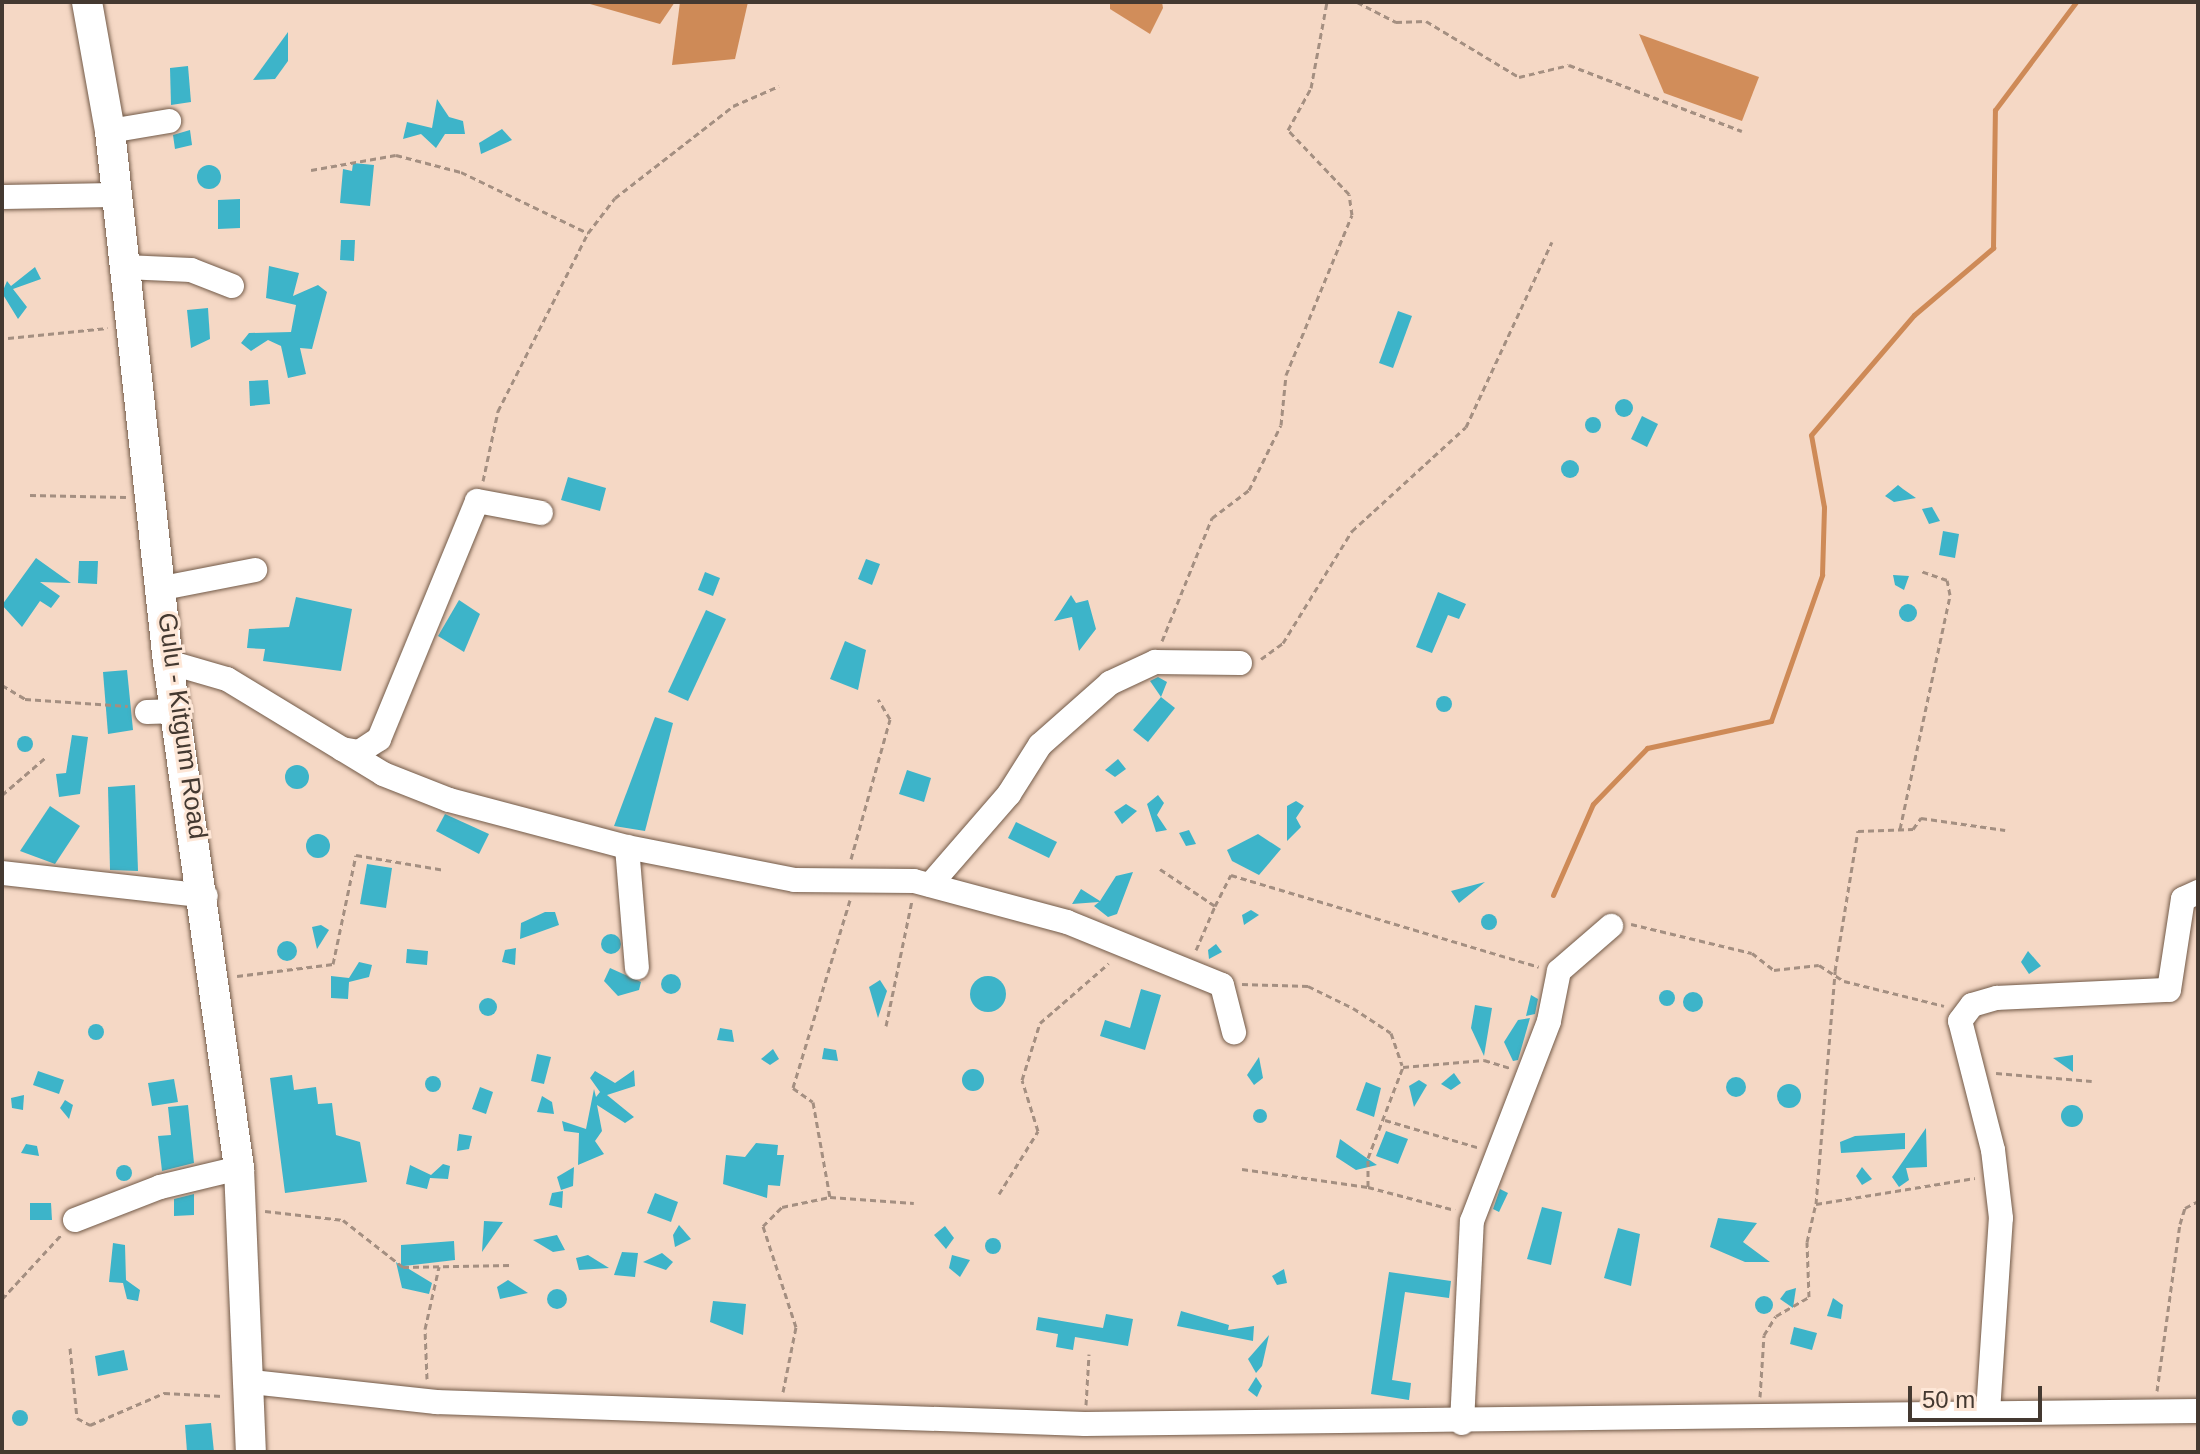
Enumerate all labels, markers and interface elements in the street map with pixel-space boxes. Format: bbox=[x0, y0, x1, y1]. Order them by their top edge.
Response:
street label: Gulu - Kitgum Road bbox=[151, 611, 213, 841]
scale bar bbox=[1912, 1370, 2046, 1420]
text: 50 m bbox=[1922, 1386, 1975, 1413]

